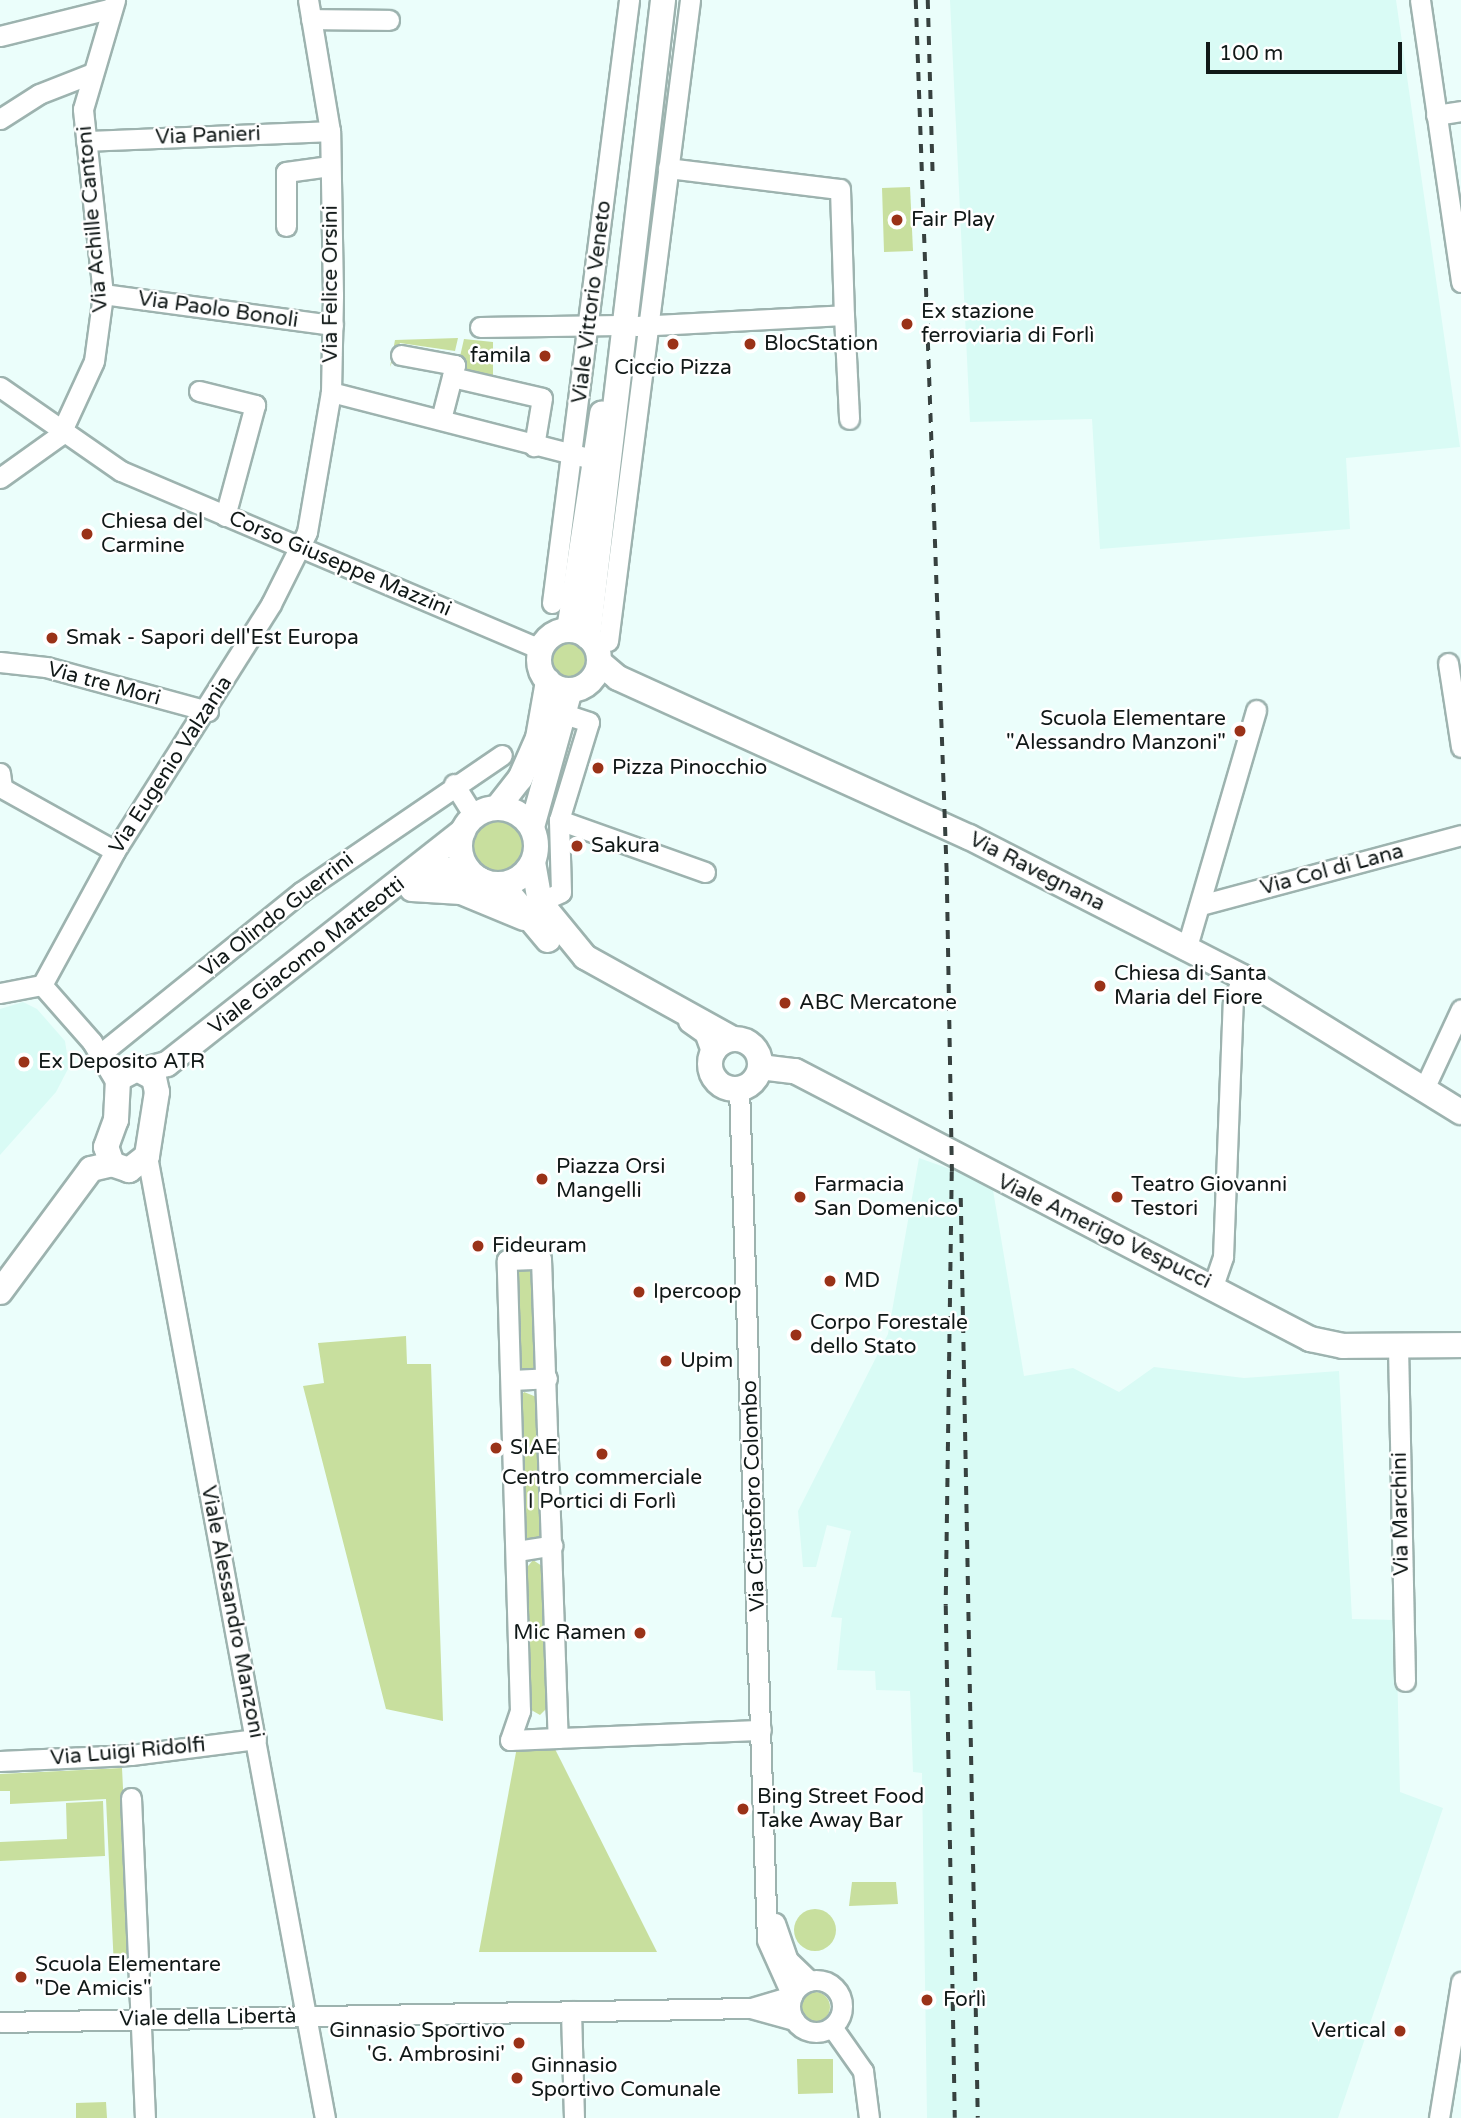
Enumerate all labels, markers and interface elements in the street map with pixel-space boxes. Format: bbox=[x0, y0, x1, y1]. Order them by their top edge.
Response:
scale bar bbox=[1209, 28, 1405, 72]
text: 100 m bbox=[1219, 41, 1283, 66]
street label: Via Panieri bbox=[155, 122, 261, 150]
street label: Via Achille Cantoni bbox=[72, 125, 114, 313]
street label: Viale Vittorio Veneto bbox=[567, 199, 617, 405]
street label: Via Felice Orsini bbox=[318, 205, 344, 363]
place label: Fair Play bbox=[911, 207, 995, 233]
marker: Fair Play bbox=[889, 212, 905, 228]
street label: Via Paolo Bonoli bbox=[136, 286, 300, 334]
place label: Ex stazione ferroviaria di Forlì bbox=[921, 299, 1095, 349]
marker: Ex stazione ferroviaria di Forlì bbox=[899, 316, 915, 332]
place label: BlocStation bbox=[764, 331, 878, 357]
marker: Ciccio Pizza bbox=[665, 336, 681, 352]
marker: BlocStation bbox=[742, 336, 758, 352]
place label: famila bbox=[470, 343, 531, 369]
marker: famila bbox=[537, 348, 553, 364]
place label: Ciccio Pizza bbox=[614, 355, 732, 381]
street label: Corso Giuseppe Mazzini bbox=[225, 506, 455, 622]
place label: Chiesa del Carmine bbox=[101, 509, 203, 559]
marker: Chiesa del Carmine bbox=[79, 526, 95, 542]
place label: Smak - Sapori dell'Est Europa bbox=[66, 625, 359, 651]
marker: Smak - Sapori dell'Est Europa bbox=[44, 630, 60, 646]
street label: Via tre Mori bbox=[45, 657, 163, 711]
street label: Via Eugenio Valzania bbox=[104, 671, 238, 859]
place label: Scuola Elementare "Alessandro Manzoni" bbox=[1006, 706, 1226, 756]
marker: Scuola Elementare "Alessandro Manzoni" bbox=[1232, 723, 1248, 739]
place label: Pizza Pinocchio bbox=[612, 755, 767, 781]
marker: Pizza Pinocchio bbox=[590, 760, 606, 776]
street label: Via Ravegnana bbox=[965, 827, 1109, 917]
place label: Sakura bbox=[591, 833, 660, 859]
marker: Sakura bbox=[569, 838, 585, 854]
street label: Via Col di Lana bbox=[1258, 839, 1406, 901]
street label: Via Olindo Guerrini bbox=[195, 847, 359, 983]
street label: Viale Giacomo Matteotti bbox=[204, 872, 410, 1040]
place label: Chiesa di Santa Maria del Fiore bbox=[1114, 961, 1267, 1011]
marker: Chiesa di Santa Maria del Fiore bbox=[1092, 978, 1108, 994]
place label: ABC Mercatone bbox=[799, 990, 957, 1016]
marker: ABC Mercatone bbox=[777, 995, 793, 1011]
place label: Ex Deposito ATR bbox=[38, 1049, 205, 1075]
marker: Ex Deposito ATR bbox=[16, 1054, 32, 1070]
place label: Piazza Orsi Mangelli bbox=[556, 1154, 665, 1204]
street label: Viale Amerigo Vespucci bbox=[993, 1169, 1215, 1295]
marker: Piazza Orsi Mangelli bbox=[534, 1171, 550, 1187]
place label: Farmacia San Domenico bbox=[814, 1172, 958, 1222]
place label: Teatro Giovanni Testori bbox=[1131, 1172, 1287, 1222]
marker: Farmacia San Domenico bbox=[792, 1189, 808, 1205]
marker: Teatro Giovanni Testori bbox=[1109, 1189, 1125, 1205]
place label: Fideuram bbox=[492, 1233, 587, 1259]
marker: Fideuram bbox=[470, 1238, 486, 1254]
place label: MD bbox=[844, 1268, 880, 1294]
marker: MD bbox=[822, 1273, 838, 1289]
place label: Ipercoop bbox=[653, 1279, 742, 1305]
marker: Ipercoop bbox=[631, 1284, 647, 1300]
place label: Corpo Forestale dello Stato bbox=[810, 1310, 968, 1360]
marker: Corpo Forestale dello Stato bbox=[788, 1327, 804, 1343]
place label: Upim bbox=[680, 1348, 733, 1374]
marker: Upim bbox=[658, 1353, 674, 1369]
street label: Via Cristoforo Colombo bbox=[737, 1380, 771, 1612]
place label: SIAE bbox=[510, 1435, 558, 1461]
marker: SIAE bbox=[488, 1440, 504, 1456]
marker: Centro commerciale I Portici di Forlì bbox=[594, 1446, 610, 1462]
street label: Via Marchini bbox=[1387, 1452, 1415, 1576]
place label: Centro commerciale I Portici di Forlì bbox=[502, 1465, 702, 1515]
street label: Viale Alessandro Manzoni bbox=[195, 1484, 269, 1740]
place label: Mic Ramen bbox=[513, 1620, 626, 1646]
marker: Mic Ramen bbox=[632, 1625, 648, 1641]
street label: Via Luigi Ridolfi bbox=[49, 1733, 207, 1771]
place label: Bing Street Food Take Away Bar bbox=[757, 1784, 924, 1834]
marker: Bing Street Food Take Away Bar bbox=[735, 1801, 751, 1817]
place label: Scuola Elementare "De Amicis" bbox=[35, 1952, 221, 2002]
marker: Scuola Elementare "De Amicis" bbox=[13, 1969, 29, 1985]
place label: Forlì bbox=[943, 1987, 986, 2013]
marker: Forlì bbox=[917, 1990, 937, 2010]
street label: Viale della Libertà bbox=[119, 2004, 297, 2032]
place label: Ginnasio Sportivo 'G. Ambrosini' bbox=[329, 2018, 505, 2068]
place label: Vertical bbox=[1311, 2018, 1386, 2044]
marker: Vertical bbox=[1392, 2023, 1408, 2039]
marker: Ginnasio Sportivo 'G. Ambrosini' bbox=[511, 2035, 527, 2051]
place label: Ginnasio Sportivo Comunale bbox=[531, 2053, 721, 2103]
marker: Ginnasio Sportivo Comunale bbox=[509, 2070, 525, 2086]

